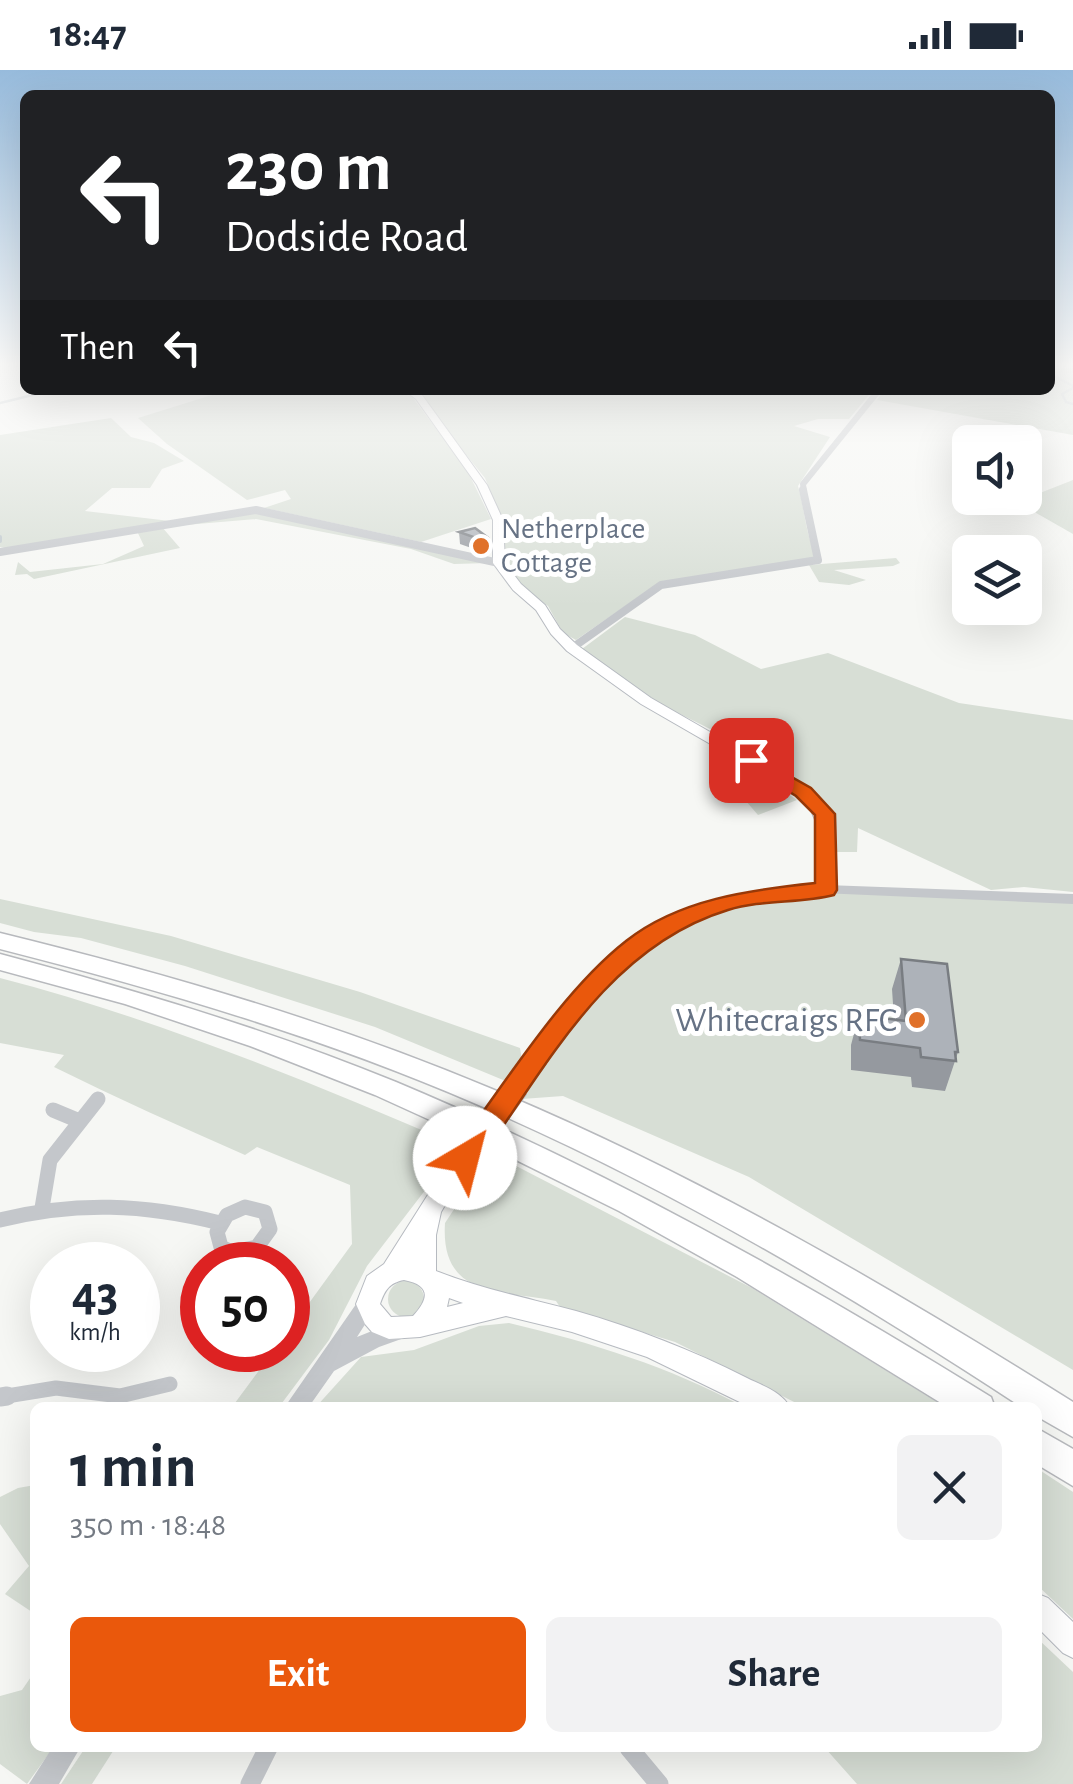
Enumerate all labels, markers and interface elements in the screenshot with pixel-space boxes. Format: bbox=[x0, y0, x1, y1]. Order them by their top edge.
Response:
text: 18:47 bbox=[50, 16, 127, 54]
icon: left bbox=[60, 130, 190, 260]
text: 230 m bbox=[225, 133, 392, 203]
text: Dodside Road bbox=[225, 215, 468, 260]
icon: left bbox=[155, 320, 210, 375]
text: Then bbox=[60, 329, 135, 367]
map controls bbox=[952, 425, 1042, 625]
button: sound bbox=[952, 425, 1042, 515]
place label: Netherplace Cottage bbox=[501, 514, 645, 578]
marker: Netherplace Cottage bbox=[470, 535, 492, 557]
button: layers bbox=[952, 535, 1042, 625]
pin bbox=[709, 718, 794, 803]
icon: arrive bbox=[724, 733, 779, 788]
place label: Whitecraigs RFC bbox=[675, 1003, 897, 1038]
marker: Whitecraigs RFC bbox=[906, 1009, 928, 1031]
position arrow bbox=[413, 1106, 517, 1210]
speed limit sign: 50 bbox=[180, 1242, 310, 1372]
text: 43 bbox=[72, 1270, 118, 1320]
text: km/h bbox=[69, 1320, 121, 1345]
button: close bbox=[897, 1435, 1002, 1540]
text: 1 min bbox=[70, 1438, 196, 1498]
text: 350 m · 18:48 bbox=[70, 1509, 226, 1541]
button: Exit bbox=[70, 1617, 526, 1732]
button: Share bbox=[546, 1617, 1002, 1732]

